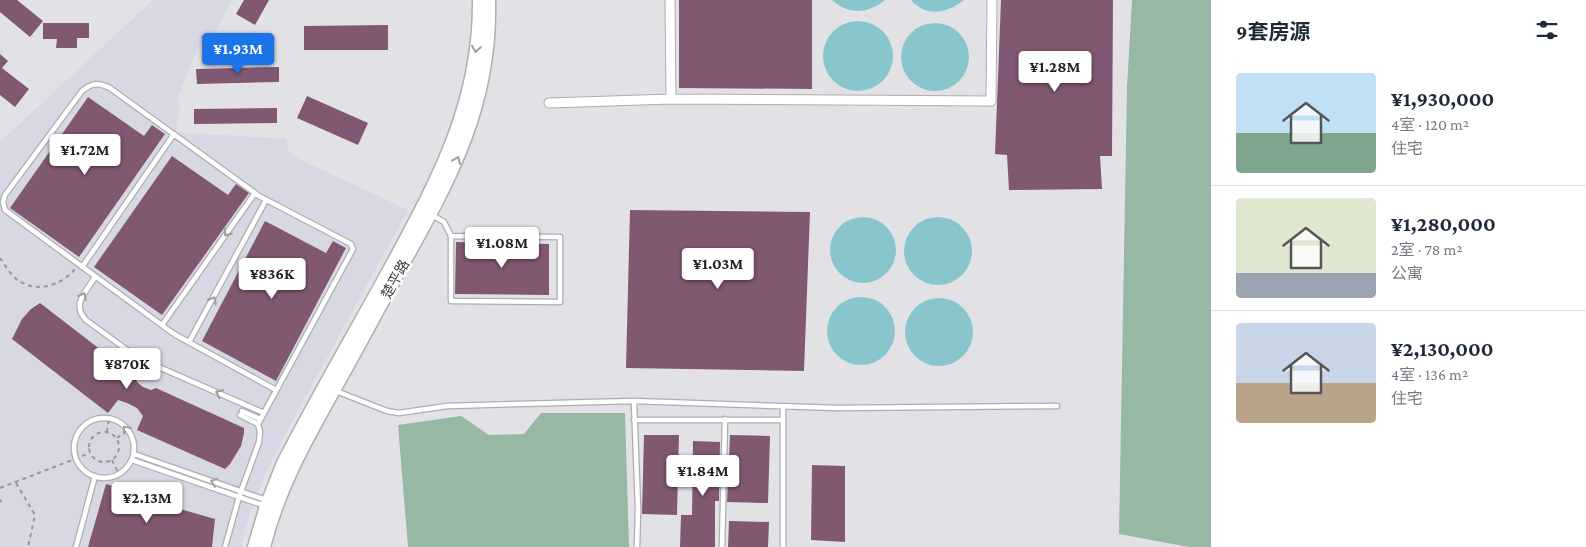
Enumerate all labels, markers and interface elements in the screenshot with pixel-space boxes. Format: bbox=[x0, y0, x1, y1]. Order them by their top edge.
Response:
icon: filters bbox=[1533, 16, 1561, 44]
text: 9套房源 bbox=[1236, 20, 1310, 44]
pin: ¥1.93M bbox=[197, 32, 279, 75]
text: ¥1.93M bbox=[213, 40, 263, 57]
one-way arrow bbox=[472, 44, 482, 53]
pin: ¥1.28M bbox=[1014, 51, 1096, 93]
text: ¥1.28M bbox=[1030, 58, 1080, 75]
text: ¥1,930,000 bbox=[1391, 87, 1494, 111]
icon: home bbox=[1276, 93, 1336, 153]
text: 4室 · 120 m² bbox=[1391, 116, 1469, 133]
pin: ¥1.72M bbox=[44, 134, 126, 176]
text: 住宅 bbox=[1391, 140, 1423, 157]
text: ¥1.72M bbox=[61, 141, 109, 158]
one-way arrow bbox=[451, 156, 461, 165]
text: ¥1,280,000 bbox=[1391, 212, 1496, 236]
icon: home bbox=[1276, 218, 1336, 278]
pin: ¥1.08M bbox=[461, 226, 543, 269]
one-way arrow bbox=[224, 227, 233, 237]
text: ¥1.08M bbox=[476, 234, 528, 251]
text: 2室 · 78 m² bbox=[1391, 241, 1463, 258]
pin: ¥1.03M bbox=[677, 248, 759, 290]
text: ¥1.03M bbox=[693, 255, 743, 272]
street label: 楚平路 bbox=[378, 257, 412, 301]
pin: ¥836K bbox=[237, 258, 307, 300]
text: ¥836K bbox=[250, 265, 294, 282]
text: 公寓 bbox=[1391, 265, 1423, 282]
one-way arrow bbox=[77, 293, 87, 302]
one-way arrow bbox=[206, 296, 216, 305]
text: ¥2,130,000 bbox=[1391, 337, 1494, 361]
icon: home bbox=[1276, 343, 1336, 403]
pin: ¥870K bbox=[92, 348, 162, 390]
text: ¥870K bbox=[105, 355, 149, 372]
text: 4室 · 136 m² bbox=[1391, 366, 1468, 383]
one-way arrow bbox=[215, 389, 224, 400]
text: 住宅 bbox=[1391, 390, 1423, 407]
one-way arrow bbox=[123, 425, 132, 434]
pin: ¥1.84M bbox=[662, 454, 744, 497]
text: ¥1.84M bbox=[677, 462, 729, 479]
one-way arrow bbox=[211, 478, 219, 488]
pin: ¥2.13M bbox=[106, 482, 188, 524]
text: ¥2.13M bbox=[122, 489, 172, 506]

